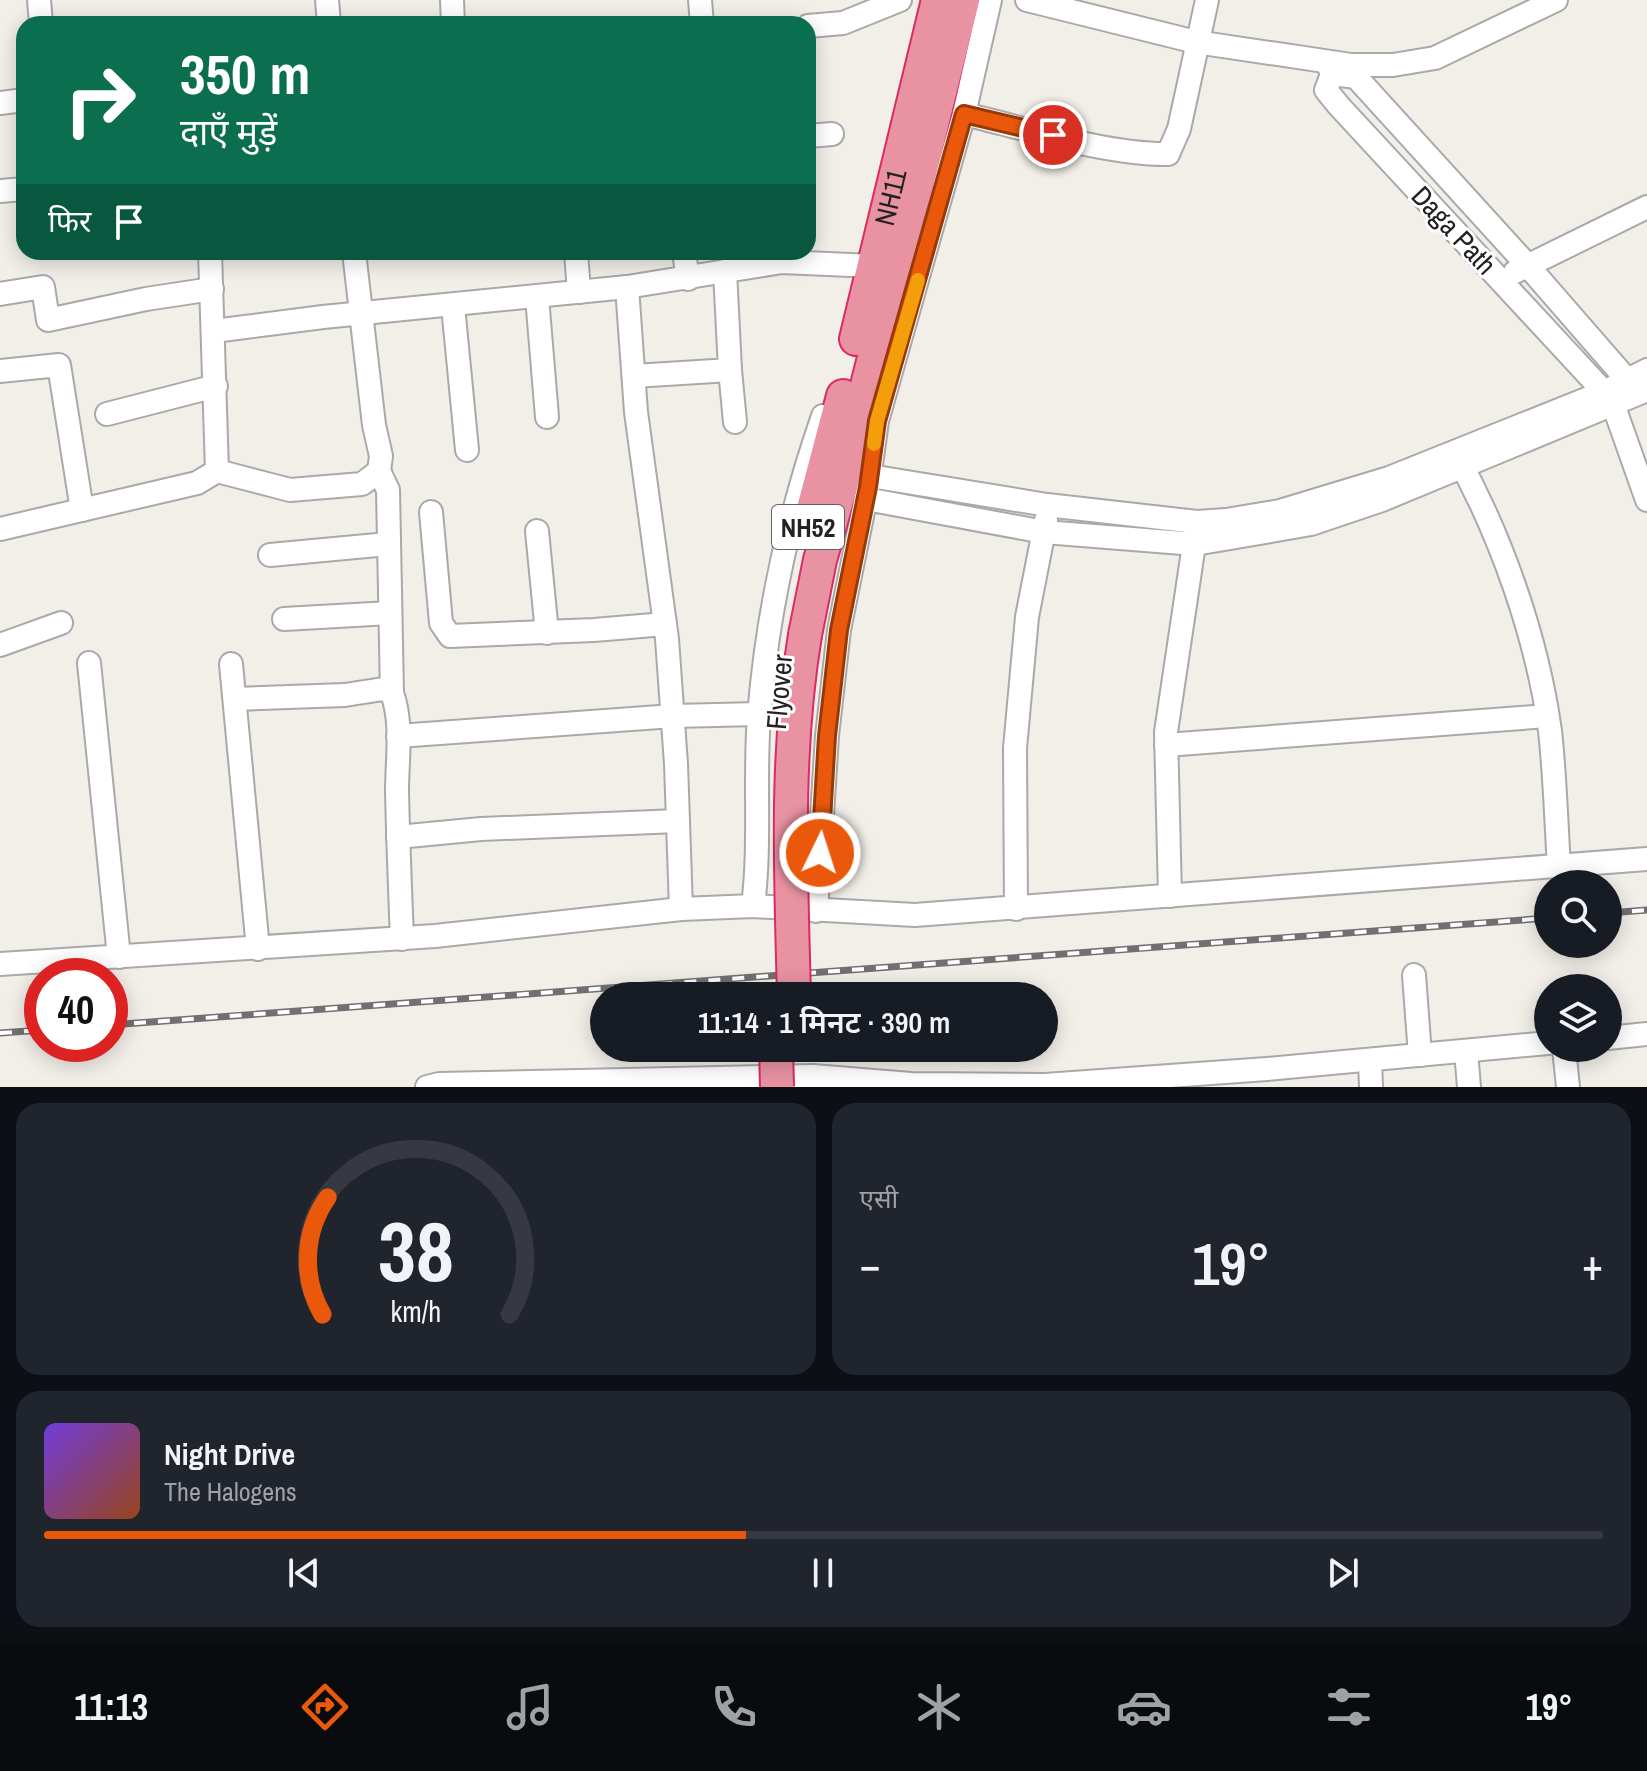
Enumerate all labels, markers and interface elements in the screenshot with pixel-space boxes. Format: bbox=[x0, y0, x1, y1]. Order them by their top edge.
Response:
text: 350 m bbox=[180, 36, 310, 111]
icon: right bbox=[48, 48, 152, 152]
pin bbox=[1019, 101, 1087, 169]
text: दाएँ मुड़ें bbox=[180, 108, 277, 156]
icon: arrive bbox=[1031, 113, 1075, 157]
street label: NH11 bbox=[865, 165, 916, 229]
street label: Daga Path bbox=[1403, 177, 1505, 283]
icon: arrive bbox=[107, 200, 151, 244]
text: फिर bbox=[48, 201, 91, 241]
road number: NH52 bbox=[772, 505, 844, 549]
street label: Flyover bbox=[757, 653, 801, 731]
position arrow bbox=[778, 811, 862, 895]
map controls bbox=[1534, 870, 1622, 1062]
button: search bbox=[1534, 870, 1622, 958]
speed limit sign: 40 bbox=[24, 958, 128, 1062]
button: layers bbox=[1534, 974, 1622, 1062]
text: 11:14 · 1 मिनट · 390 m bbox=[698, 1002, 950, 1042]
text: एसी bbox=[860, 1181, 898, 1216]
text: 38 bbox=[378, 1195, 454, 1307]
text: 19° bbox=[1192, 1223, 1271, 1304]
text: − bbox=[860, 1234, 881, 1294]
text: + bbox=[1582, 1234, 1603, 1294]
text: km/h bbox=[390, 1292, 441, 1331]
text: Night Drive bbox=[164, 1434, 295, 1474]
text: The Halogens bbox=[164, 1474, 297, 1509]
icon: previous bbox=[282, 1551, 326, 1595]
icon: pause bbox=[801, 1551, 845, 1595]
icon: next bbox=[1321, 1551, 1365, 1595]
icon: directions bbox=[297, 1679, 353, 1735]
icon: music bbox=[502, 1679, 558, 1735]
icon: phone bbox=[706, 1679, 762, 1735]
icon: climate bbox=[911, 1679, 967, 1735]
icon: car bbox=[1116, 1679, 1172, 1735]
icon: filters bbox=[1321, 1679, 1377, 1735]
text: 11:13 bbox=[74, 1683, 148, 1731]
text: 19° bbox=[1525, 1683, 1573, 1731]

